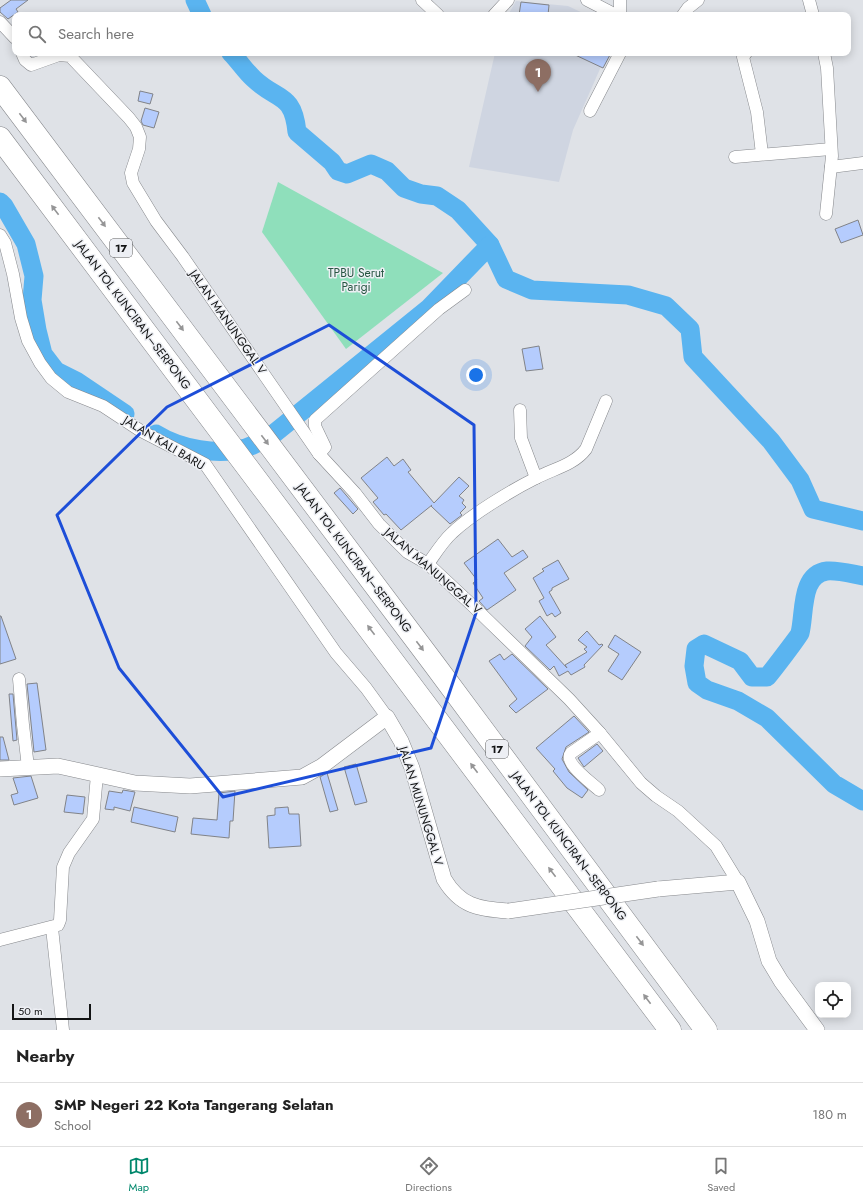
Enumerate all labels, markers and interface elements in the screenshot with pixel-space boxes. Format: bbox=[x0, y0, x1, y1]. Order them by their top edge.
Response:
search box bbox=[12, 12, 851, 56]
icon: search bbox=[26, 23, 48, 45]
text: Search here bbox=[58, 23, 134, 45]
pin: 1 bbox=[525, 59, 551, 92]
one-way arrow bbox=[19, 113, 28, 124]
one-way arrow bbox=[50, 205, 59, 216]
one-way arrow bbox=[97, 217, 106, 228]
street label: JALAN TOL KUNCIRAN–SERPONG bbox=[70, 235, 195, 393]
road number: 17 bbox=[110, 239, 132, 257]
street label: JALAN MANUNGGAL V bbox=[184, 264, 271, 378]
park label: TPBU Serut Parigi bbox=[328, 264, 384, 296]
one-way arrow bbox=[176, 321, 184, 331]
your location bbox=[466, 365, 486, 385]
street label: JALAN KALI BARU bbox=[118, 410, 208, 475]
one-way arrow bbox=[261, 434, 269, 445]
street label: JALAN TOL KUNCIRAN–SERPONG bbox=[291, 478, 416, 636]
street label: JALAN MANUNGGAL V bbox=[379, 522, 486, 619]
one-way arrow bbox=[367, 625, 375, 636]
one-way arrow bbox=[416, 640, 425, 651]
road number: 17 bbox=[486, 740, 508, 758]
street label: JALAN MUNUNGGAL V bbox=[394, 742, 448, 868]
one-way arrow bbox=[470, 763, 478, 773]
street label: JALAN TOL KUNCIRAN–SERPONG bbox=[506, 766, 631, 924]
one-way arrow bbox=[548, 867, 556, 878]
one-way arrow bbox=[636, 936, 644, 947]
map controls bbox=[815, 982, 851, 1018]
button: locate bbox=[815, 982, 851, 1018]
one-way arrow bbox=[642, 993, 651, 1004]
scale bar bbox=[12, 1002, 91, 1021]
text: 50 m bbox=[18, 1003, 43, 1019]
text: Nearby bbox=[16, 1044, 74, 1068]
text: SMP Negeri 22 Kota Tangerang Selatan bbox=[54, 1094, 334, 1116]
text: 1 bbox=[26, 1105, 32, 1124]
text: 180 m bbox=[812, 1105, 847, 1124]
text: School bbox=[54, 1116, 91, 1135]
tab: Map bbox=[128, 1155, 150, 1195]
tab: Directions bbox=[405, 1155, 452, 1195]
tab: Saved bbox=[707, 1155, 735, 1195]

